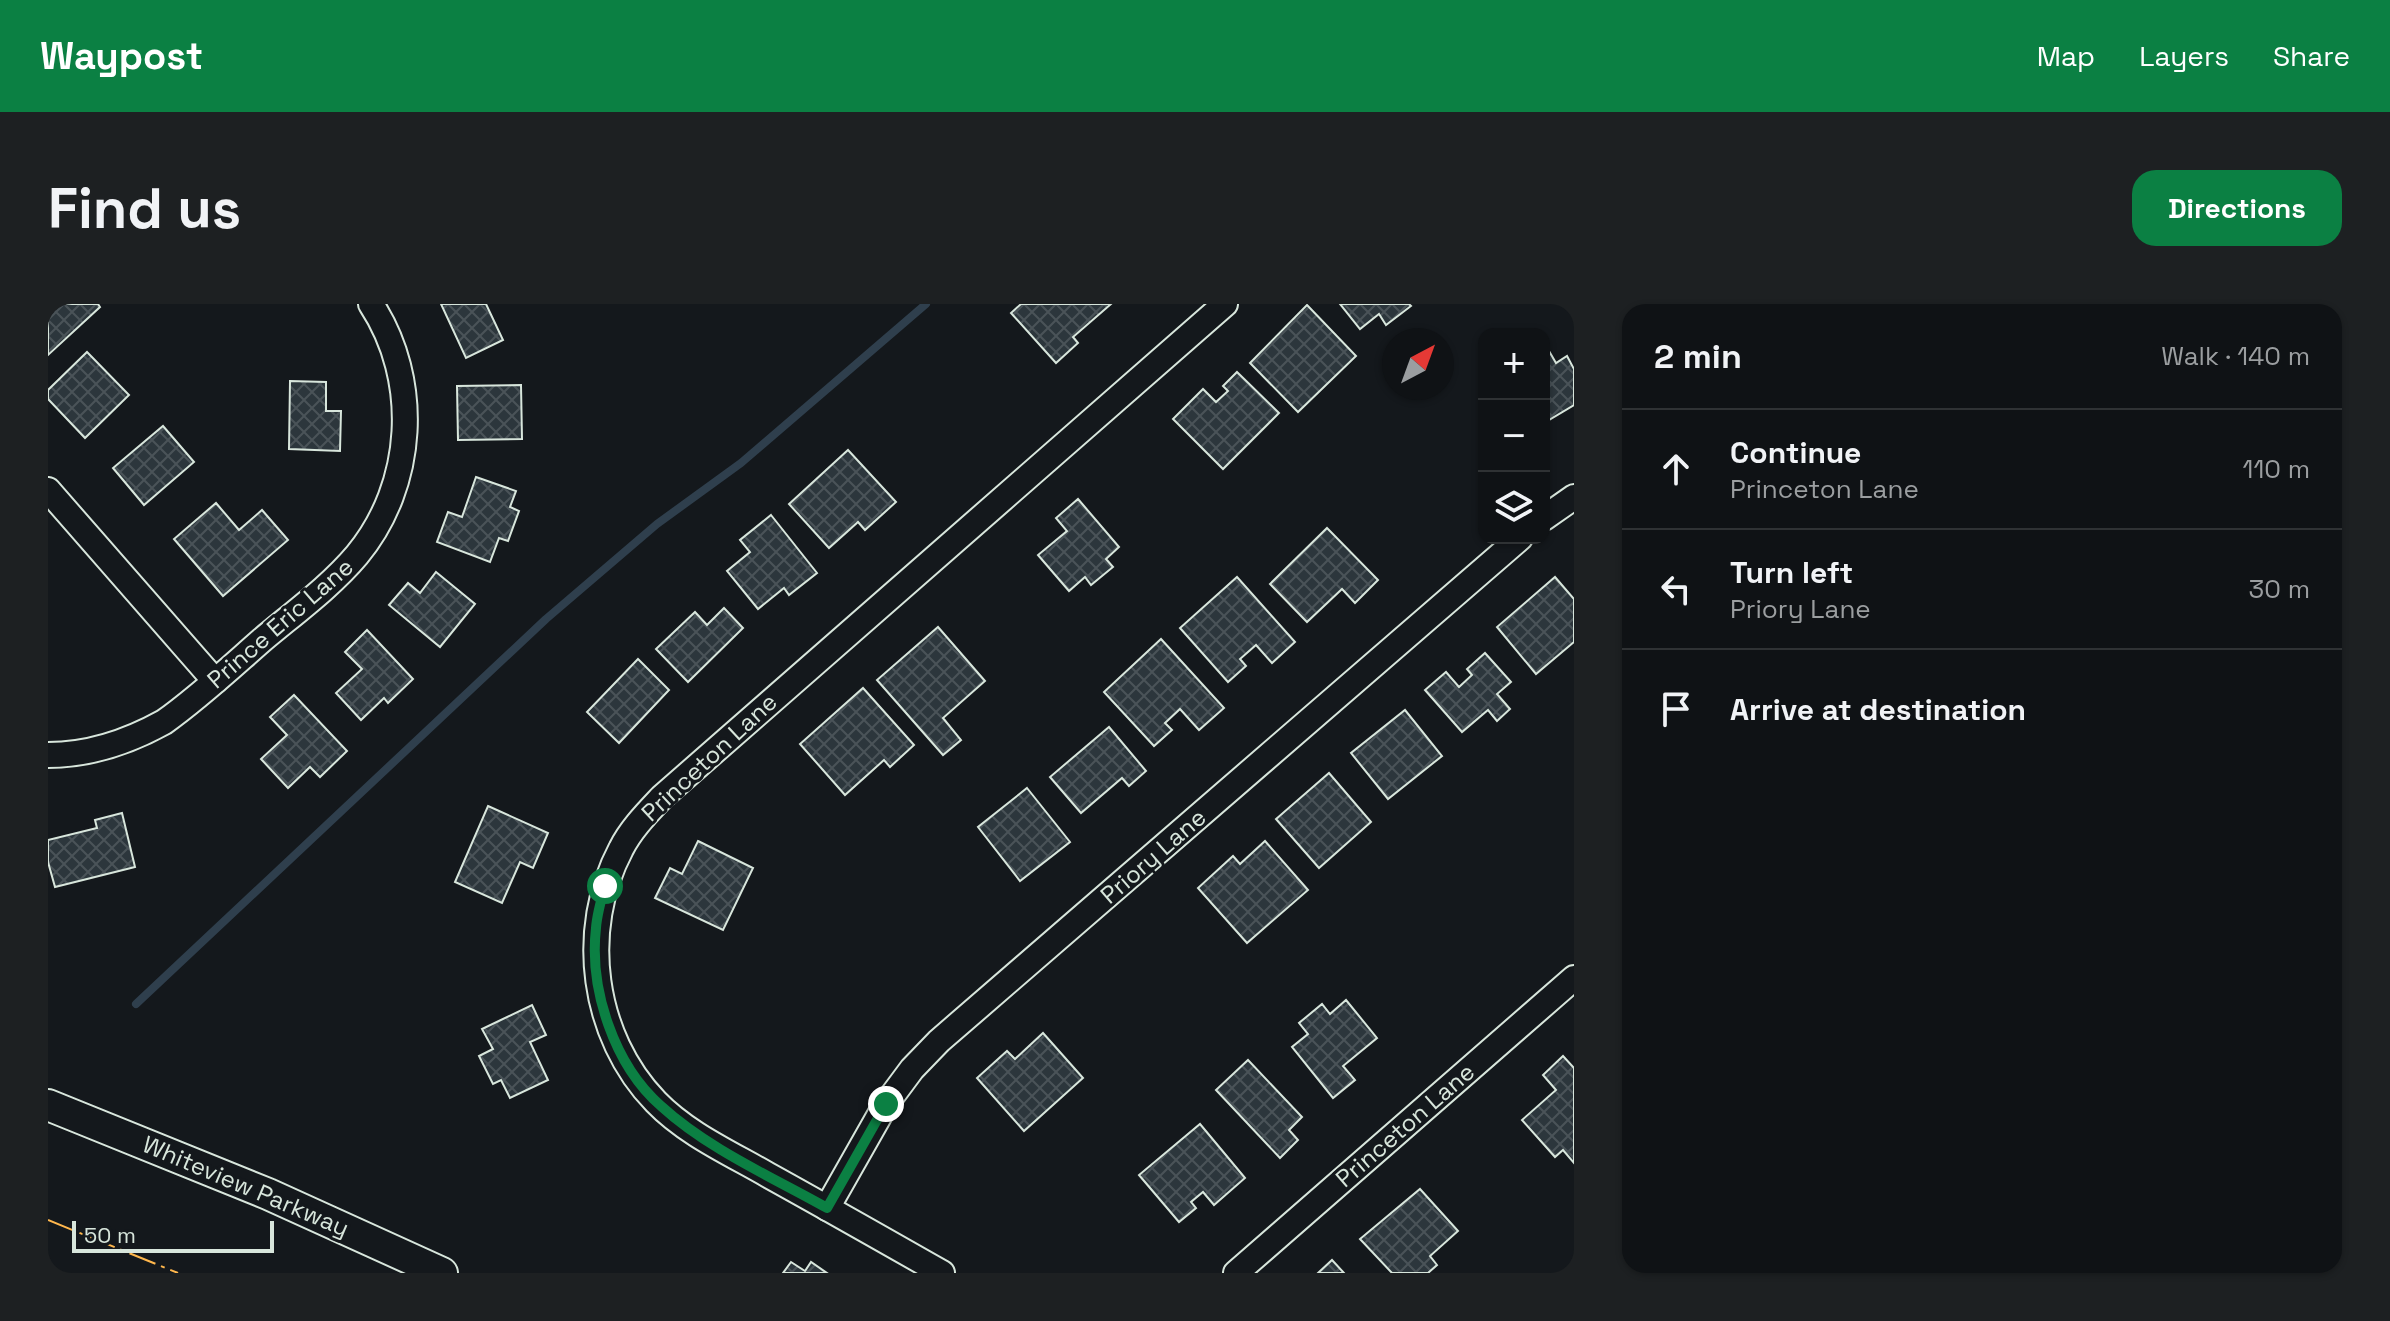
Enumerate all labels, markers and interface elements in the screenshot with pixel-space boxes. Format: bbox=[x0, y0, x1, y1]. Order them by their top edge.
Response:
text: Waypost bbox=[40, 32, 203, 80]
text: Map bbox=[2037, 38, 2095, 74]
text: Layers bbox=[2139, 38, 2229, 74]
text: Share bbox=[2273, 38, 2350, 74]
button: Directions bbox=[2132, 170, 2342, 246]
text: Find us bbox=[48, 173, 241, 244]
north arrow bbox=[1382, 328, 1454, 400]
map controls bbox=[1478, 328, 1550, 544]
button: + bbox=[1478, 328, 1550, 400]
text: 2 min bbox=[1654, 335, 1742, 378]
text: Walk · 140 m bbox=[2161, 339, 2310, 373]
button: − bbox=[1478, 400, 1550, 472]
text: Continue bbox=[1730, 433, 1861, 472]
icon: ahead bbox=[1654, 447, 1698, 491]
text: 110 m bbox=[2243, 452, 2310, 486]
button: layers bbox=[1478, 472, 1550, 544]
text: Princeton Lane bbox=[1730, 472, 1919, 506]
street label: Prince Eric Lane bbox=[201, 551, 359, 695]
text: Turn left bbox=[1730, 553, 1853, 592]
icon: left bbox=[1654, 567, 1698, 611]
text: 30 m bbox=[2249, 572, 2310, 606]
text: Priory Lane bbox=[1730, 592, 1871, 626]
street label: Princeton Lane bbox=[635, 686, 783, 828]
icon: arrive bbox=[1654, 687, 1698, 731]
text: Arrive at destination bbox=[1730, 690, 2026, 729]
street label: Priory Lane bbox=[1094, 802, 1212, 910]
route start bbox=[587, 868, 623, 904]
street label: Princeton Lane bbox=[1329, 1056, 1481, 1194]
route end bbox=[868, 1086, 904, 1122]
street label: Whiteview Parkway bbox=[138, 1129, 354, 1243]
scale bar bbox=[72, 1217, 274, 1253]
text: 50 m bbox=[84, 1221, 136, 1249]

